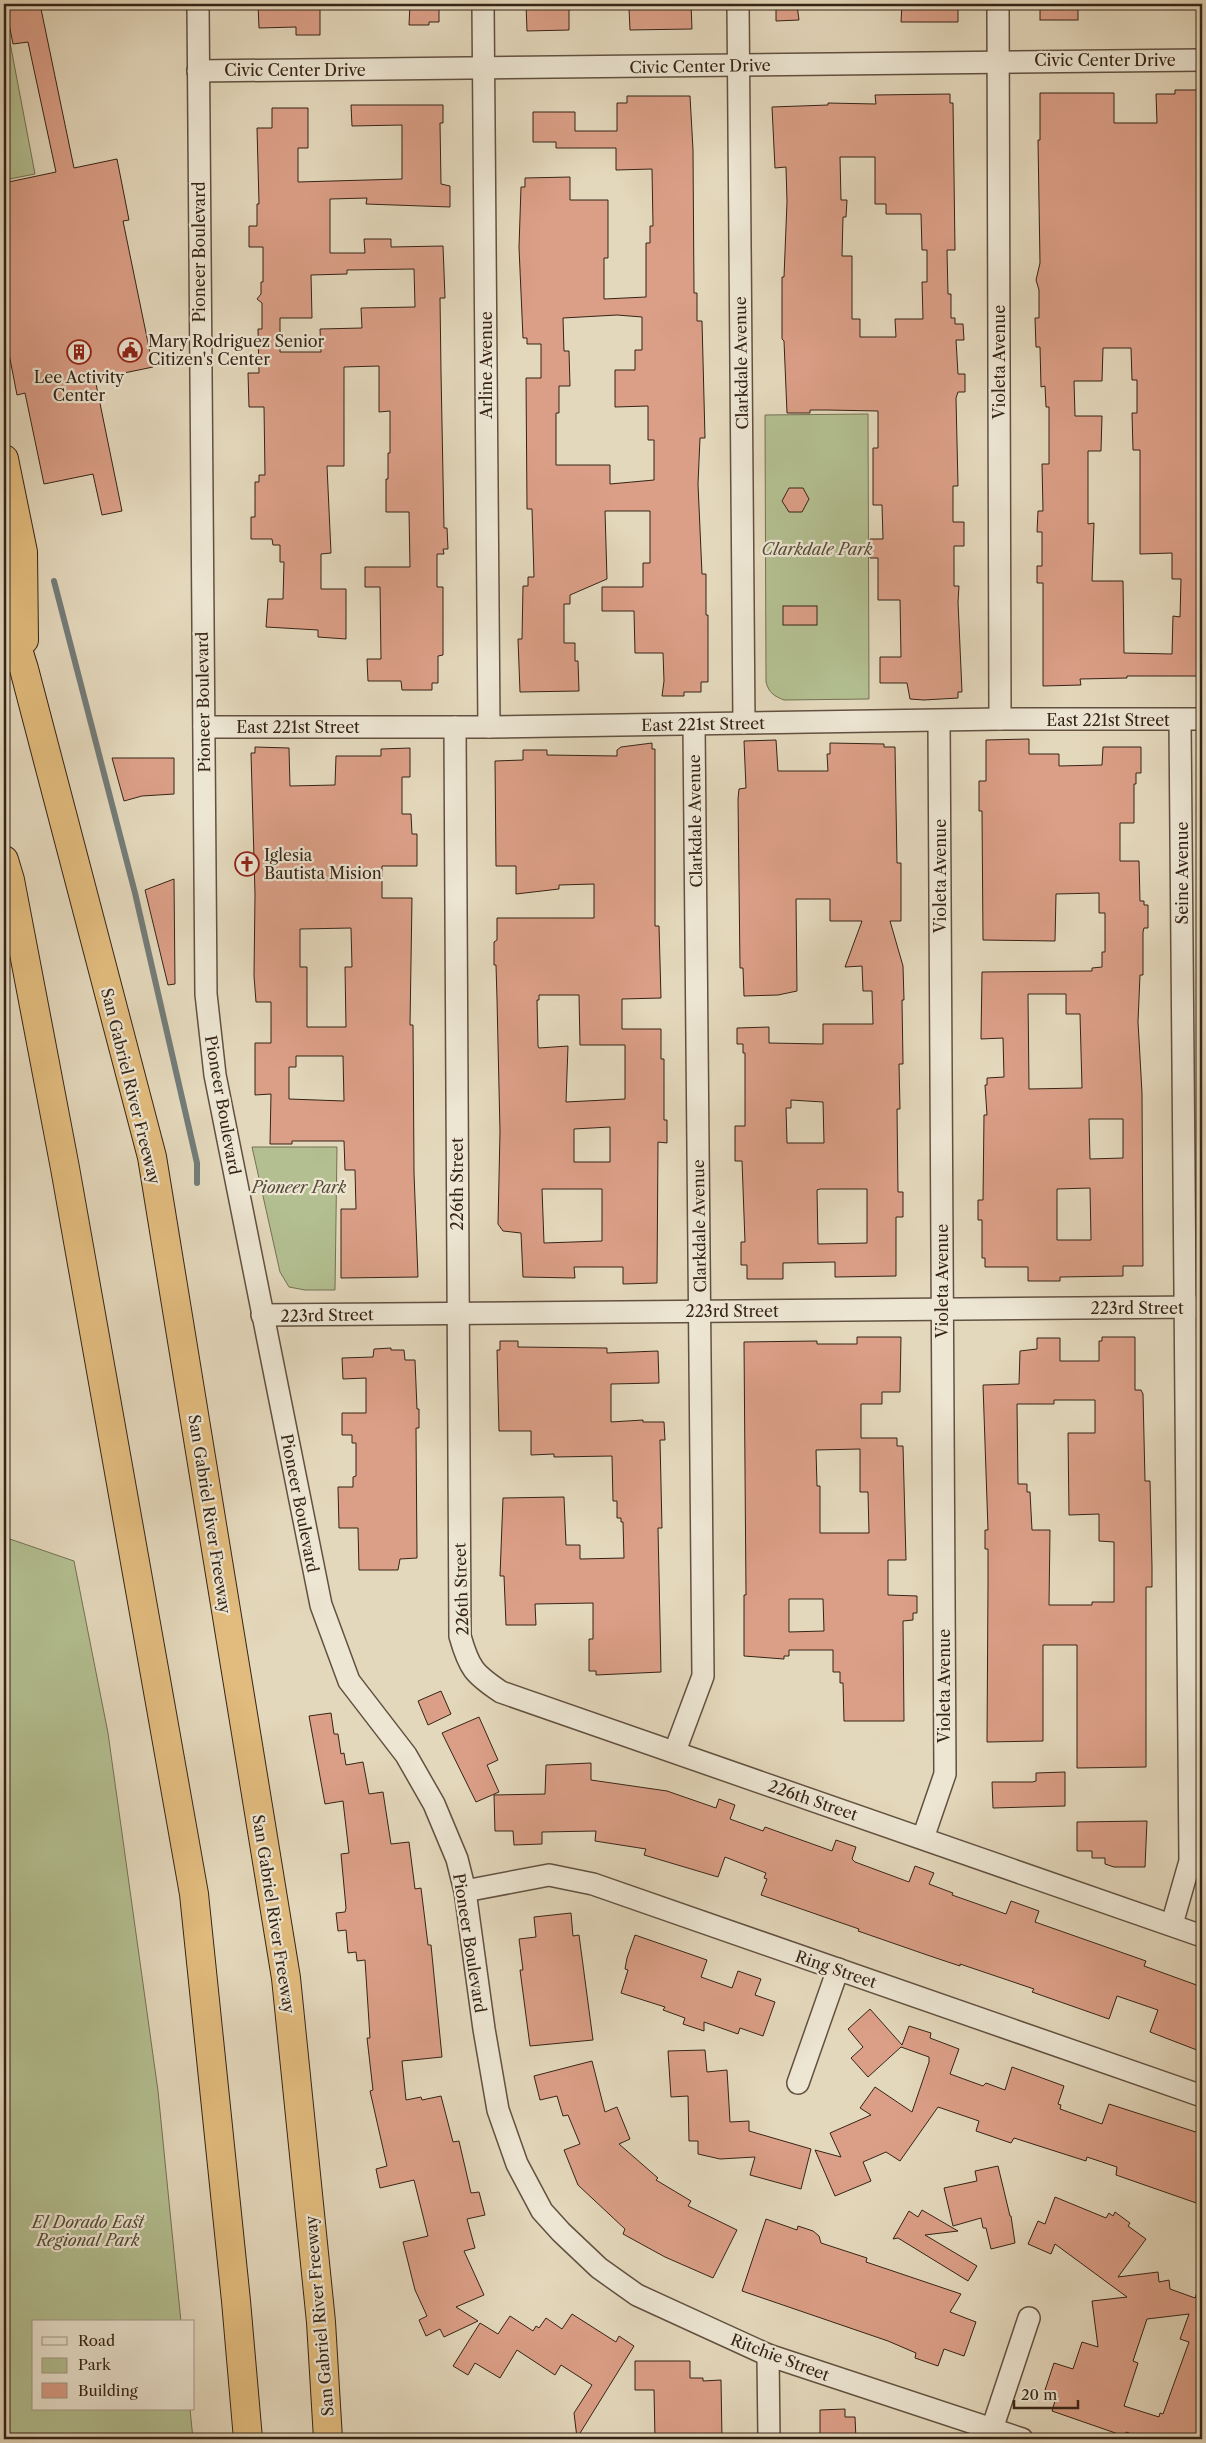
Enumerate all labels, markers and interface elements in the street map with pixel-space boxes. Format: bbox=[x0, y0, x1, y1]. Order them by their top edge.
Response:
street label: Civic Center Drive bbox=[1034, 50, 1176, 70]
street label: Civic Center Drive bbox=[629, 55, 771, 77]
street label: Civic Center Drive bbox=[224, 60, 366, 80]
street label: Pioneer Boulevard bbox=[189, 181, 209, 323]
street label: Clarkdale Avenue bbox=[730, 296, 752, 430]
street label: Violeta Avenue bbox=[989, 305, 1009, 420]
street label: Arline Avenue bbox=[476, 311, 496, 420]
place label: Mary Rodriguez Senior Citizen's Center bbox=[148, 331, 325, 369]
public building icon: Mary Rodriguez Senior Citizen's Center bbox=[117, 337, 143, 363]
building icon: Lee Activity Center bbox=[66, 339, 92, 365]
place label: Lee Activity Center bbox=[34, 367, 125, 405]
park label: Clarkdale Park bbox=[761, 539, 873, 559]
street label: Pioneer Boulevard bbox=[192, 631, 214, 773]
street label: East 221st Street bbox=[1046, 710, 1170, 730]
street label: East 221st Street bbox=[641, 713, 765, 735]
street label: East 221st Street bbox=[236, 717, 360, 737]
street label: Clarkdale Avenue bbox=[684, 754, 706, 888]
street label: Violeta Avenue bbox=[930, 819, 950, 934]
street label: Seine Avenue bbox=[1172, 822, 1192, 924]
place label: Iglesia Bautista Mision bbox=[264, 845, 382, 883]
church icon: Iglesia Bautista Mision bbox=[234, 851, 260, 877]
street label: San Gabriel River Freeway bbox=[97, 986, 165, 1187]
street label: Pioneer Boulevard bbox=[201, 1034, 245, 1176]
street label: 226th Street bbox=[447, 1137, 467, 1231]
street label: Clarkdale Avenue bbox=[688, 1159, 710, 1293]
park label: Pioneer Park bbox=[250, 1177, 347, 1197]
street label: Violeta Avenue bbox=[932, 1224, 952, 1339]
street label: 223rd Street bbox=[1090, 1298, 1184, 1318]
street label: 223rd Street bbox=[685, 1301, 779, 1321]
street label: 223rd Street bbox=[280, 1304, 374, 1326]
street label: San Gabriel River Freeway bbox=[184, 1413, 236, 1616]
street label: Pioneer Boulevard bbox=[277, 1432, 323, 1574]
street label: 226th Street bbox=[449, 1542, 473, 1636]
street label: Violeta Avenue bbox=[934, 1629, 954, 1744]
street label: 226th Street bbox=[766, 1775, 861, 1825]
street label: San Gabriel River Freeway bbox=[248, 1813, 300, 2016]
street label: Pioneer Boulevard bbox=[449, 1872, 491, 2014]
street label: Ring Street bbox=[793, 1946, 880, 1992]
park label: El Dorado East Regional Park bbox=[30, 2212, 145, 2250]
street label: San Gabriel River Freeway bbox=[300, 2214, 338, 2417]
legend bbox=[32, 2320, 195, 2410]
street label: Ritchie Street bbox=[728, 2329, 832, 2385]
text: Road bbox=[78, 2331, 115, 2350]
text: Park bbox=[78, 2355, 112, 2374]
scale bar bbox=[1014, 2378, 1077, 2410]
text: Building bbox=[78, 2381, 138, 2400]
text: 20 m bbox=[1021, 2385, 1057, 2404]

